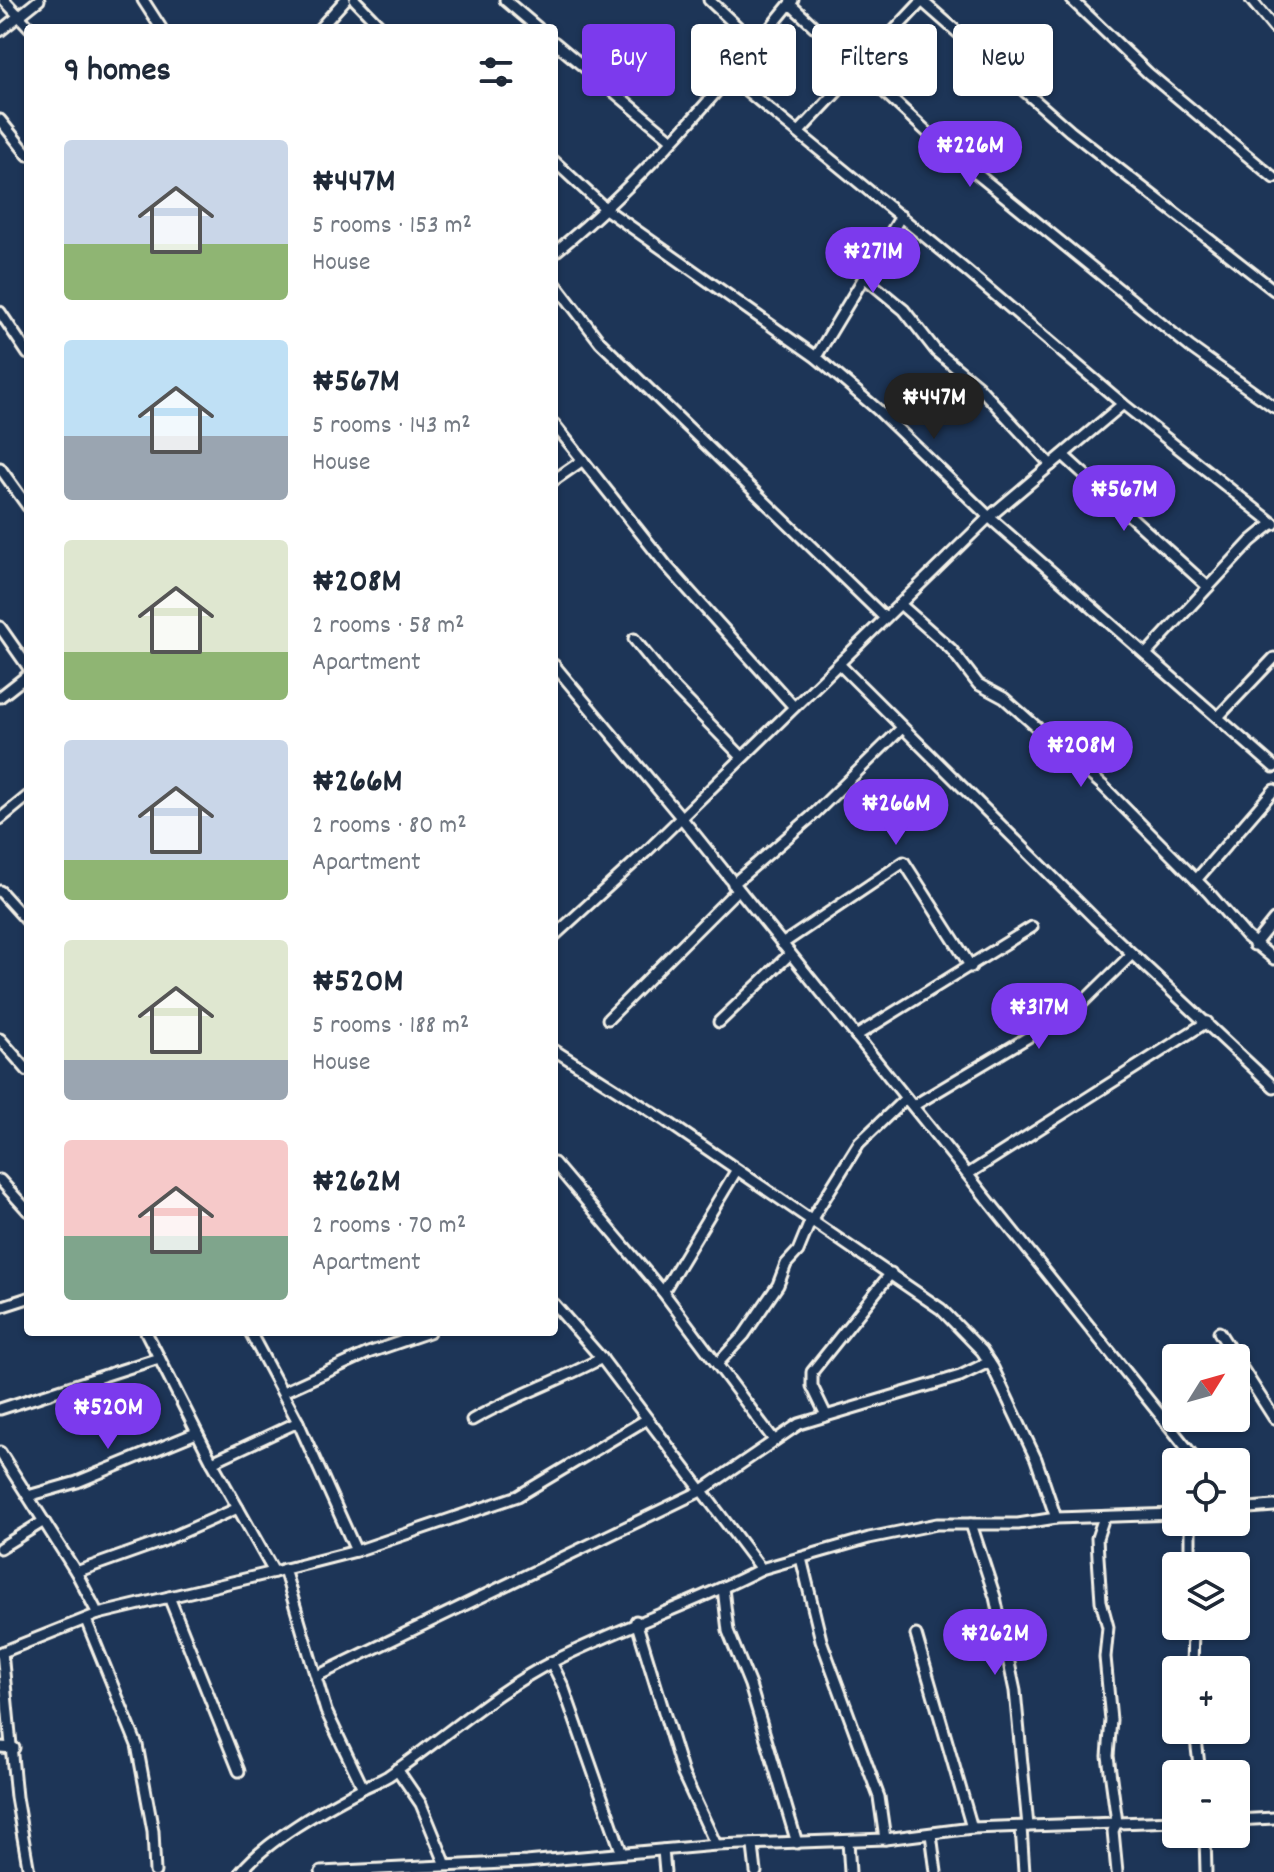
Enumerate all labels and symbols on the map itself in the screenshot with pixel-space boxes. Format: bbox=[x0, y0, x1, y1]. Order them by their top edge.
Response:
pin: ₦226M bbox=[914, 121, 1026, 189]
pin: ₦271M bbox=[817, 227, 929, 295]
pin: ₦447M bbox=[878, 373, 990, 441]
pin: ₦567M bbox=[1068, 465, 1180, 533]
pin: ₦208M bbox=[1025, 721, 1137, 789]
pin: ₦266M bbox=[840, 779, 952, 847]
pin: ₦317M bbox=[983, 983, 1095, 1051]
north arrow bbox=[1162, 1344, 1250, 1432]
pin: ₦520M bbox=[52, 1383, 164, 1451]
pin: ₦262M bbox=[939, 1609, 1051, 1677]

